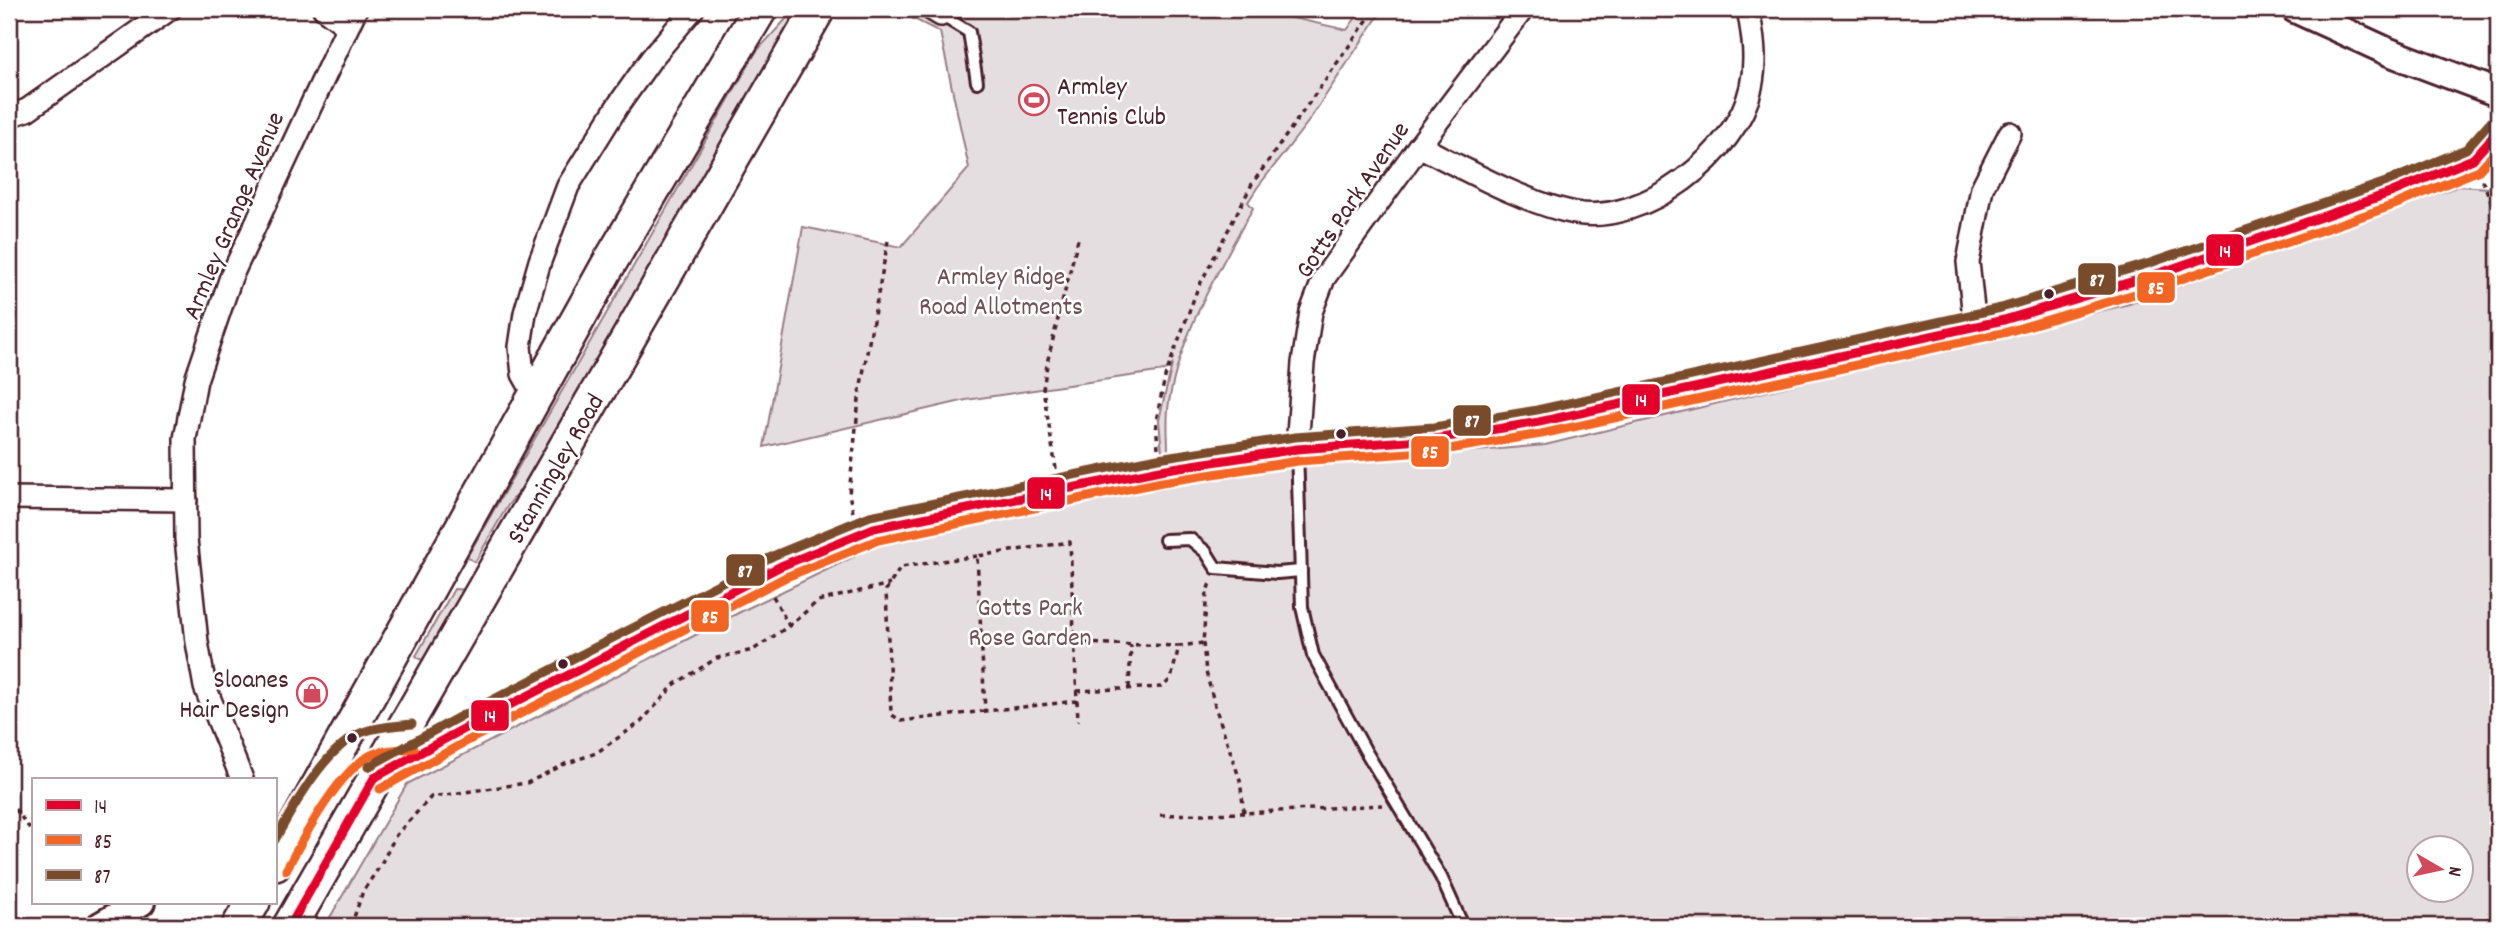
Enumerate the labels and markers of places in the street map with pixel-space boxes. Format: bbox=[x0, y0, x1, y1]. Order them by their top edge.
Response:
place label: Armley Tennis Club bbox=[1057, 70, 1166, 137]
sports icon: Armley Tennis Club bbox=[1017, 83, 1051, 117]
unlabelled marker bbox=[2042, 287, 2056, 301]
unlabelled marker bbox=[1334, 427, 1348, 441]
unlabelled marker bbox=[556, 657, 570, 671]
place label: Sloanes Hair Design bbox=[179, 663, 289, 730]
shop icon: Sloanes Hair Design bbox=[295, 676, 329, 710]
unlabelled marker bbox=[345, 731, 359, 745]

